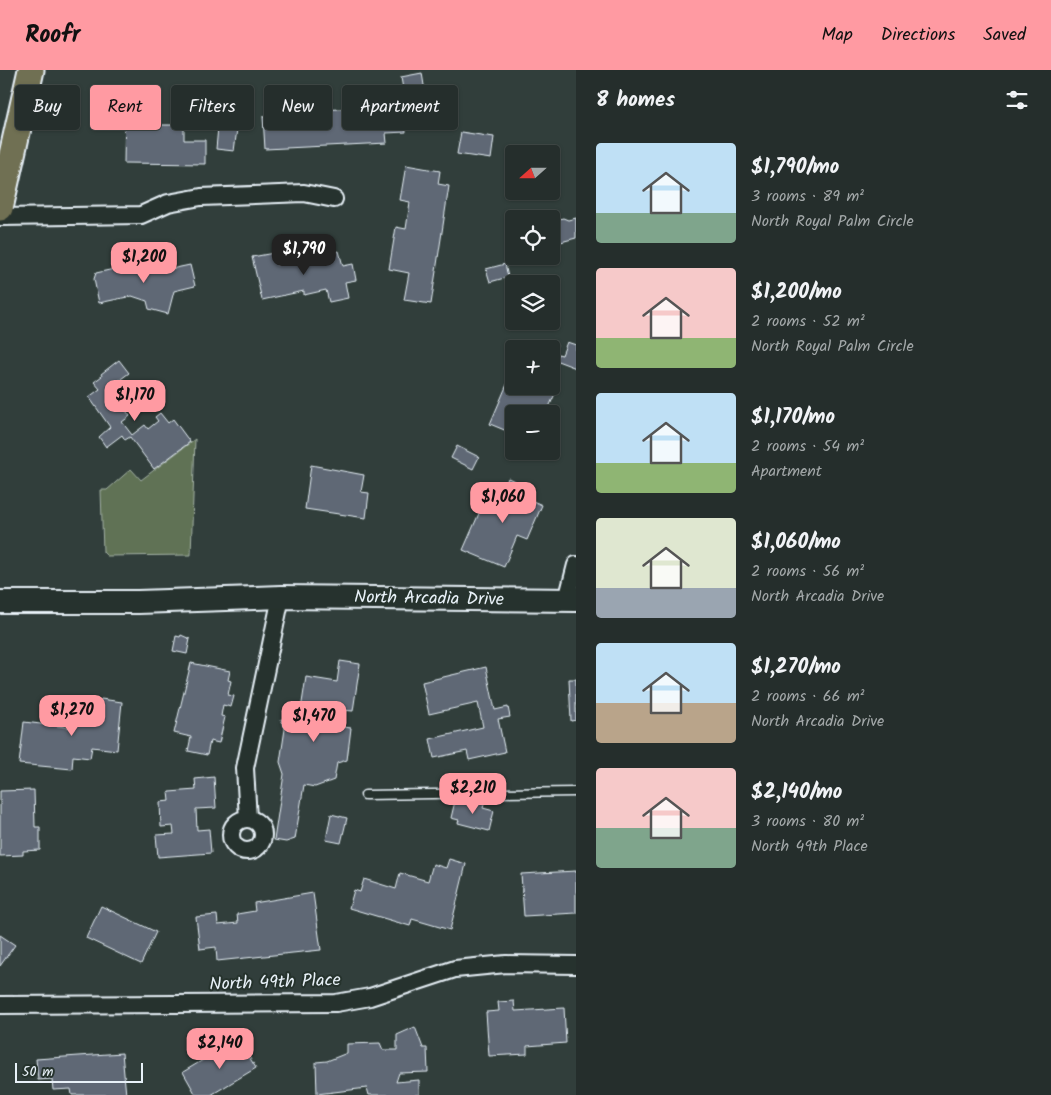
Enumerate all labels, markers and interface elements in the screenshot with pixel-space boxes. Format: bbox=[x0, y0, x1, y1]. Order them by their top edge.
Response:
text: Roofr bbox=[25, 16, 80, 55]
text: Map bbox=[821, 21, 853, 50]
text: Directions bbox=[881, 21, 955, 50]
text: Saved bbox=[983, 21, 1026, 50]
text: 8 homes bbox=[596, 84, 675, 117]
chip: Buy bbox=[15, 85, 80, 130]
chip: Rent bbox=[90, 85, 161, 130]
chip: Filters bbox=[171, 85, 254, 130]
chip: New bbox=[264, 85, 332, 130]
chip: Apartment bbox=[342, 85, 458, 130]
icon: filters bbox=[1003, 86, 1031, 114]
north arrow bbox=[505, 145, 560, 200]
map controls bbox=[505, 145, 560, 460]
text: $1,790/mo bbox=[751, 151, 839, 184]
icon: home bbox=[636, 163, 696, 223]
text: 3 rooms · 89 m² bbox=[751, 184, 864, 209]
text: North Royal Palm Circle bbox=[751, 209, 914, 234]
button: locate bbox=[505, 210, 560, 265]
pin: $1,790 bbox=[263, 234, 345, 276]
text: $1,790 bbox=[283, 237, 325, 262]
pin: $1,200 bbox=[103, 242, 185, 284]
text: $1,200 bbox=[122, 245, 166, 270]
button: layers bbox=[505, 275, 560, 330]
text: $1,200/mo bbox=[751, 276, 842, 309]
icon: home bbox=[636, 288, 696, 348]
text: 2 rooms · 52 m² bbox=[751, 309, 865, 334]
text: North Royal Palm Circle bbox=[751, 334, 914, 359]
button: + bbox=[505, 340, 560, 395]
pin: $1,170 bbox=[94, 380, 176, 422]
text: $1,170 bbox=[115, 383, 155, 408]
text: $1,170/mo bbox=[751, 401, 835, 434]
button: − bbox=[505, 405, 560, 460]
icon: home bbox=[636, 413, 696, 473]
text: 2 rooms · 54 m² bbox=[751, 434, 864, 459]
text: Apartment bbox=[751, 459, 822, 484]
pin: $1,060 bbox=[462, 482, 544, 524]
text: $1,060 bbox=[481, 485, 525, 510]
text: $1,060/mo bbox=[751, 526, 841, 559]
icon: home bbox=[636, 538, 696, 598]
text: 2 rooms · 56 m² bbox=[751, 559, 864, 584]
street label: North Arcadia Drive bbox=[354, 583, 504, 615]
text: North Arcadia Drive bbox=[751, 584, 884, 609]
text: $1,270/mo bbox=[751, 651, 841, 684]
icon: home bbox=[636, 663, 696, 723]
text: 2 rooms · 66 m² bbox=[751, 684, 865, 709]
pin: $1,270 bbox=[31, 694, 113, 737]
text: $1,270 bbox=[50, 698, 94, 723]
pin: $1,470 bbox=[273, 700, 355, 743]
text: $1,470 bbox=[293, 704, 335, 729]
text: North Arcadia Drive bbox=[751, 709, 884, 734]
pin: $2,210 bbox=[432, 772, 514, 815]
text: $2,210 bbox=[450, 776, 496, 801]
text: $2,140/mo bbox=[751, 776, 842, 809]
icon: home bbox=[636, 788, 696, 848]
text: 3 rooms · 80 m² bbox=[751, 809, 864, 834]
text: North 49th Place bbox=[751, 834, 868, 859]
street label: North 49th Place bbox=[209, 966, 341, 1000]
pin: $2,140 bbox=[179, 1028, 261, 1070]
text: $2,140 bbox=[198, 1031, 242, 1056]
scale bar bbox=[15, 1060, 142, 1083]
text: 50 m bbox=[22, 1061, 53, 1083]

